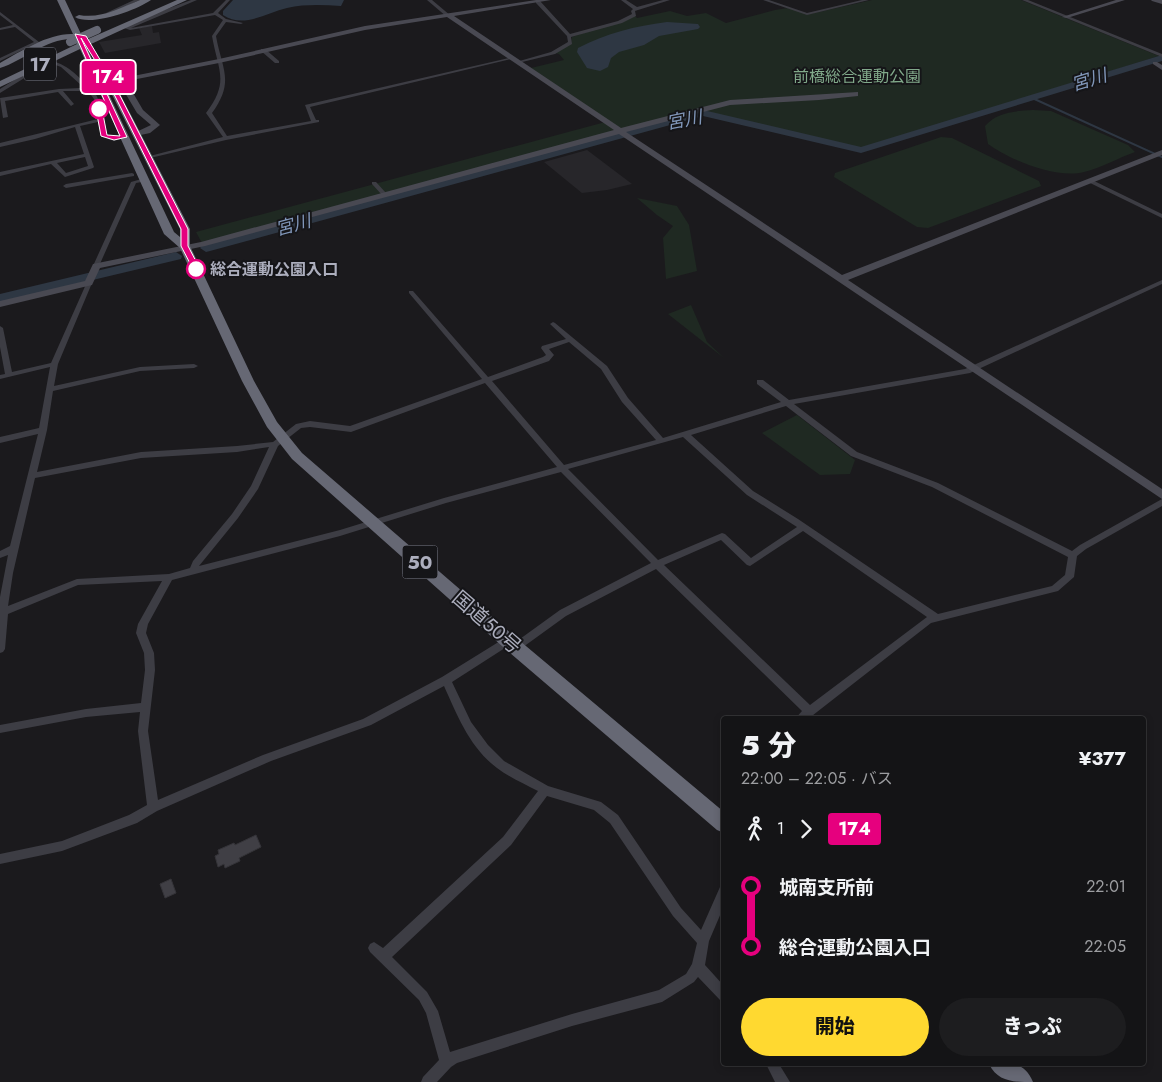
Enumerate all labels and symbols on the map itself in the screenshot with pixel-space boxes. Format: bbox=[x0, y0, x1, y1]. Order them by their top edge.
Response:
road number: 17 bbox=[24, 48, 56, 80]
line badge: 174 bbox=[79, 61, 137, 93]
water label: 宮川 bbox=[1068, 62, 1112, 98]
park label: 前橋総合運動公園 bbox=[793, 65, 921, 88]
unlabelled marker bbox=[89, 99, 109, 119]
water label: 宮川 bbox=[664, 103, 706, 136]
water label: 宮川 bbox=[272, 207, 316, 242]
place label: 総合運動公園入口 bbox=[210, 258, 338, 281]
marker: 総合運動公園入口 bbox=[186, 259, 206, 279]
road number: 50 bbox=[402, 546, 438, 578]
street label: 国道50号 bbox=[446, 584, 528, 661]

